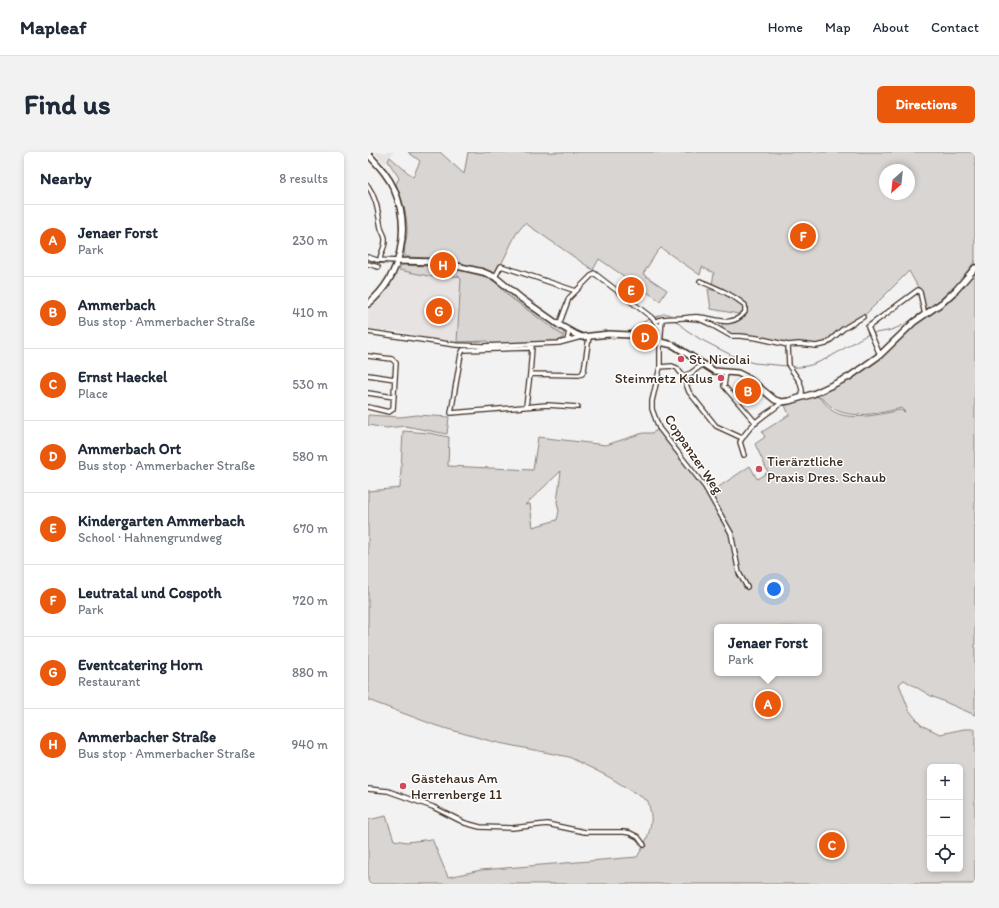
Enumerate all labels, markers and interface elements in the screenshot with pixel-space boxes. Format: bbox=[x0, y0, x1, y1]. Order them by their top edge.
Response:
text: Mapleaf bbox=[20, 16, 86, 39]
text: Home bbox=[768, 19, 803, 36]
text: Map bbox=[825, 19, 851, 36]
text: About bbox=[873, 19, 909, 36]
text: Contact bbox=[931, 19, 979, 36]
button: Directions bbox=[877, 86, 975, 123]
text: Find us bbox=[24, 87, 111, 121]
north arrow bbox=[879, 164, 915, 200]
text: Nearby bbox=[40, 168, 92, 188]
text: 8 results bbox=[279, 171, 328, 186]
pin: F bbox=[790, 221, 816, 251]
text: Jenaer Forst bbox=[78, 224, 158, 242]
text: A bbox=[49, 233, 57, 248]
text: 230 m bbox=[292, 233, 328, 248]
text: Park bbox=[78, 242, 104, 257]
pin: H bbox=[430, 250, 456, 280]
pin: E bbox=[618, 275, 644, 305]
text: Ammerbach bbox=[78, 296, 155, 314]
pin: G bbox=[426, 296, 452, 326]
text: B bbox=[49, 305, 57, 320]
text: 410 m bbox=[292, 305, 328, 320]
text: Bus stop · Ammerbacher Straße bbox=[78, 314, 255, 329]
pin: D bbox=[632, 322, 658, 352]
place label: St. Nicolai bbox=[689, 351, 750, 368]
marker: St. Nicolai bbox=[676, 354, 686, 364]
text: Ernst Haeckel bbox=[78, 368, 167, 386]
place label: Steinmetz Kalus bbox=[615, 370, 713, 387]
marker: Steinmetz Kalus bbox=[716, 373, 726, 383]
pin: B bbox=[735, 376, 761, 406]
text: C bbox=[49, 377, 57, 392]
text: 530 m bbox=[292, 377, 328, 392]
text: Place bbox=[78, 386, 108, 401]
street label: Coppanzer Weg bbox=[661, 411, 727, 498]
text: Ammerbach Ort bbox=[78, 440, 181, 458]
text: D bbox=[49, 449, 57, 464]
text: 580 m bbox=[292, 449, 328, 464]
place label: Tierärztliche Praxis Dres. Schaub bbox=[767, 453, 886, 486]
text: Bus stop · Ammerbacher Straße bbox=[78, 458, 255, 473]
marker: Tierärztliche Praxis Dres. Schaub bbox=[754, 464, 764, 474]
text: Kindergarten Ammerbach bbox=[78, 512, 245, 530]
text: E bbox=[49, 521, 57, 536]
text: 670 m bbox=[293, 521, 328, 536]
text: School · Hahnengrundweg bbox=[78, 530, 222, 545]
your location bbox=[764, 579, 784, 599]
text: Leutratal und Cospoth bbox=[78, 584, 222, 602]
text: F bbox=[50, 593, 56, 608]
text: 720 m bbox=[293, 593, 328, 608]
text: Park bbox=[78, 602, 104, 617]
popup bbox=[714, 624, 822, 676]
text: Jenaer Forst bbox=[728, 634, 808, 652]
text: Park bbox=[728, 652, 754, 667]
text: Eventcatering Horn bbox=[78, 656, 203, 674]
text: G bbox=[49, 665, 57, 680]
text: 880 m bbox=[292, 665, 328, 680]
text: Restaurant bbox=[78, 674, 140, 689]
pin: A bbox=[755, 689, 781, 719]
text: Ammerbacher Straße bbox=[78, 728, 216, 746]
text: H bbox=[49, 737, 58, 752]
text: 940 m bbox=[292, 737, 328, 752]
text: Bus stop · Ammerbacher Straße bbox=[78, 746, 255, 761]
map controls bbox=[927, 764, 963, 872]
button: + bbox=[927, 764, 963, 800]
place label: Gästehaus Am Herrenberge 11 bbox=[411, 770, 503, 803]
marker: Gästehaus Am Herrenberge 11 bbox=[398, 781, 408, 791]
button: − bbox=[927, 800, 963, 836]
pin: C bbox=[819, 830, 845, 860]
button: locate bbox=[927, 836, 963, 872]

